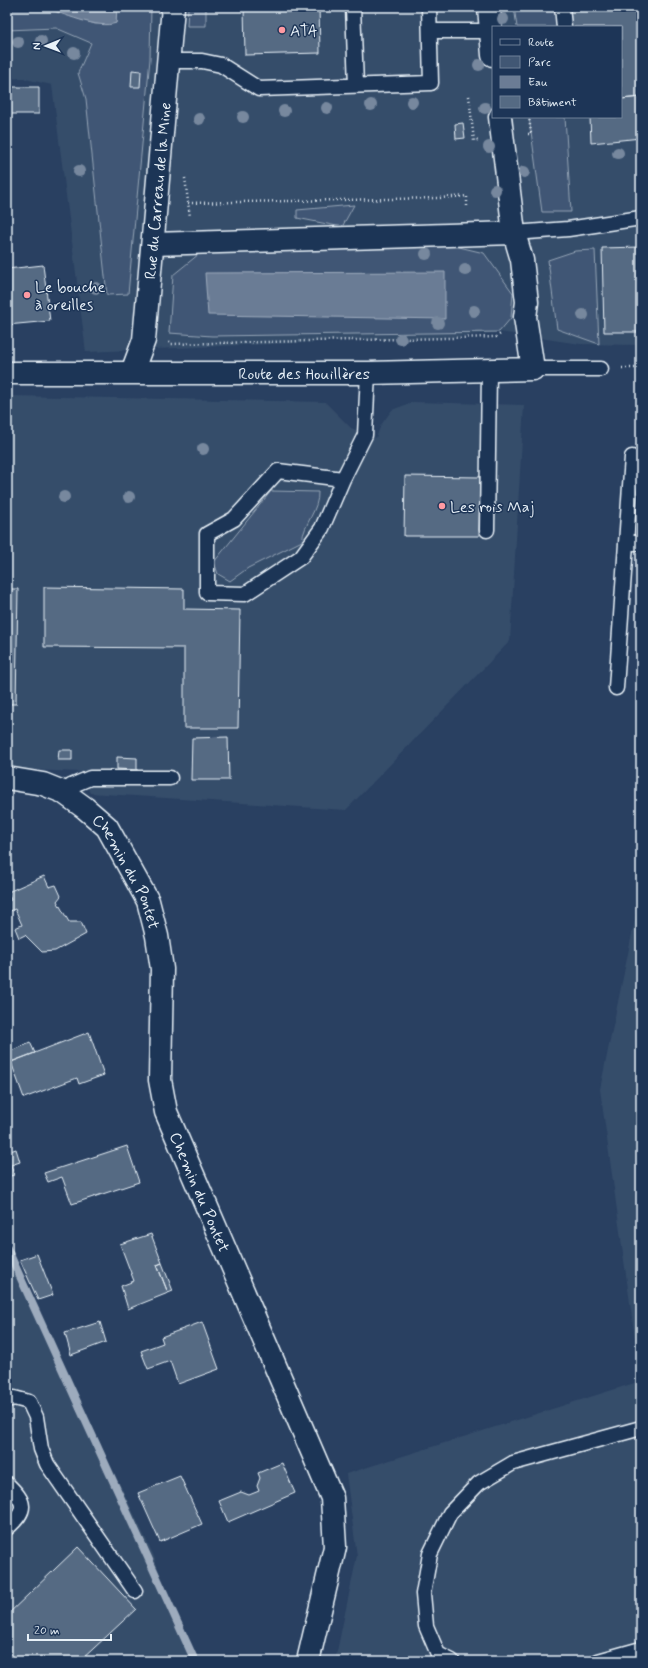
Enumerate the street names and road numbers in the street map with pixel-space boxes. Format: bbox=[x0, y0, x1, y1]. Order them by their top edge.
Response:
street label: Rue du Carreau de la Mine bbox=[140, 102, 177, 280]
street label: Route des Houillères bbox=[238, 364, 370, 385]
street label: Chemin du Pontet bbox=[87, 810, 164, 932]
street label: Chemin du Pontet bbox=[164, 1129, 234, 1256]

